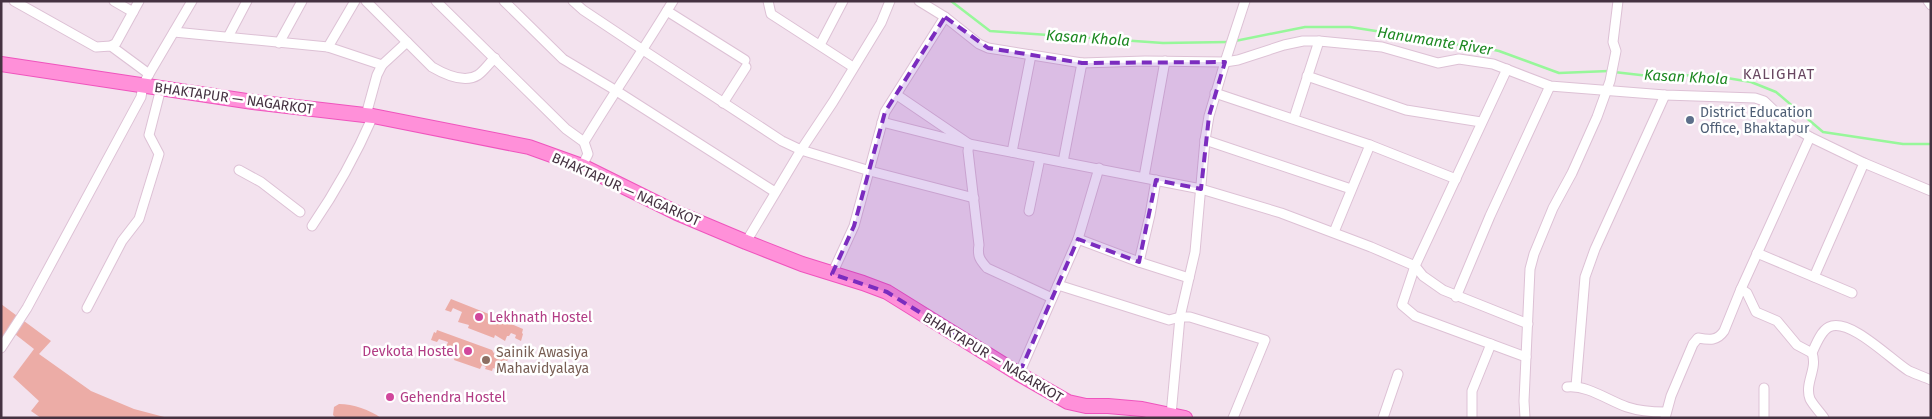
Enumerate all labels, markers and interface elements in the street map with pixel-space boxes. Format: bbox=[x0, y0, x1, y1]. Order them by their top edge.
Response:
water label: Hanumante River bbox=[1376, 23, 1495, 59]
water label: Kasan Khola bbox=[1045, 26, 1131, 50]
district label: KALIGHAT bbox=[1743, 65, 1815, 83]
water label: Kasan Khola bbox=[1644, 66, 1728, 88]
street label: BHAKTAPUR — NAGARKOT bbox=[153, 79, 315, 118]
place label: District Education Office, Bhaktapur bbox=[1700, 104, 1813, 137]
marker: District Education Office, Bhaktapur bbox=[1684, 114, 1696, 126]
street label: BHAKTAPUR — NAGARKOT bbox=[549, 149, 703, 230]
place label: Lekhnath Hostel bbox=[489, 309, 592, 326]
street label: BHAKTAPUR — NAGARKOT bbox=[920, 309, 1067, 406]
marker: Lekhnath Hostel bbox=[473, 311, 485, 323]
place label: Devkota Hostel bbox=[362, 343, 458, 360]
place label: Sainik Awasiya Mahavidyalaya bbox=[496, 344, 589, 377]
marker: Devkota Hostel bbox=[462, 345, 474, 357]
marker: Sainik Awasiya Mahavidyalaya bbox=[480, 354, 492, 366]
place label: Gehendra Hostel bbox=[400, 389, 506, 406]
marker: Gehendra Hostel bbox=[384, 391, 396, 403]

